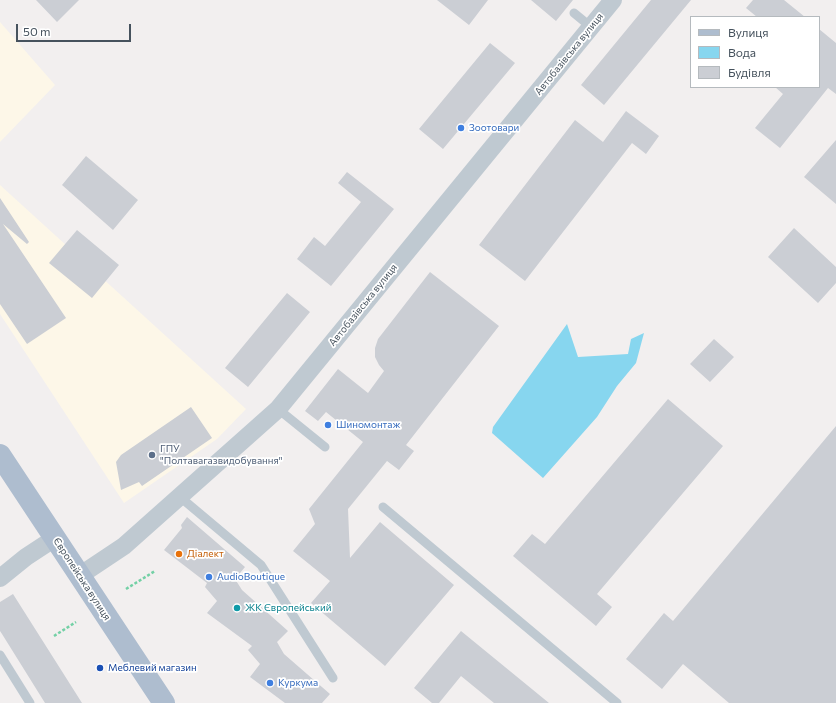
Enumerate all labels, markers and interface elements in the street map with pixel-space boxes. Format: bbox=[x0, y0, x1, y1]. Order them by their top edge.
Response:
street label: Автобазівська вулиця bbox=[532, 11, 606, 97]
scale bar bbox=[18, 16, 133, 42]
legend bbox=[690, 16, 820, 88]
text: 50 m bbox=[23, 24, 51, 38]
text: Вулиця bbox=[728, 25, 769, 39]
text: Вода bbox=[728, 45, 756, 59]
text: Будівля bbox=[728, 65, 771, 79]
place label: Зоотовари bbox=[469, 122, 519, 134]
marker: Зоотовари bbox=[456, 123, 466, 133]
street label: Автобазівська вулиця bbox=[326, 262, 400, 348]
place label: Шиномонтаж bbox=[336, 419, 400, 431]
marker: Шиномонтаж bbox=[323, 420, 333, 430]
place label: ГПУ "Полтавагазвидобування" bbox=[160, 443, 282, 466]
marker: ГПУ "Полтавагазвидобування" bbox=[147, 450, 157, 460]
street label: Європейська вулиця bbox=[51, 536, 113, 622]
place label: Діалект bbox=[187, 548, 224, 560]
marker: Діалект bbox=[174, 549, 184, 559]
place label: AudioBoutique bbox=[217, 571, 285, 583]
marker: AudioBoutique bbox=[204, 572, 214, 582]
place label: ЖК Європейський bbox=[245, 602, 332, 614]
marker: ЖК Європейський bbox=[232, 603, 242, 613]
place label: Меблевий магазин bbox=[108, 662, 197, 674]
marker: Меблевий магазин bbox=[95, 663, 105, 673]
place label: Куркума bbox=[278, 677, 318, 689]
marker: Куркума bbox=[265, 678, 275, 688]

